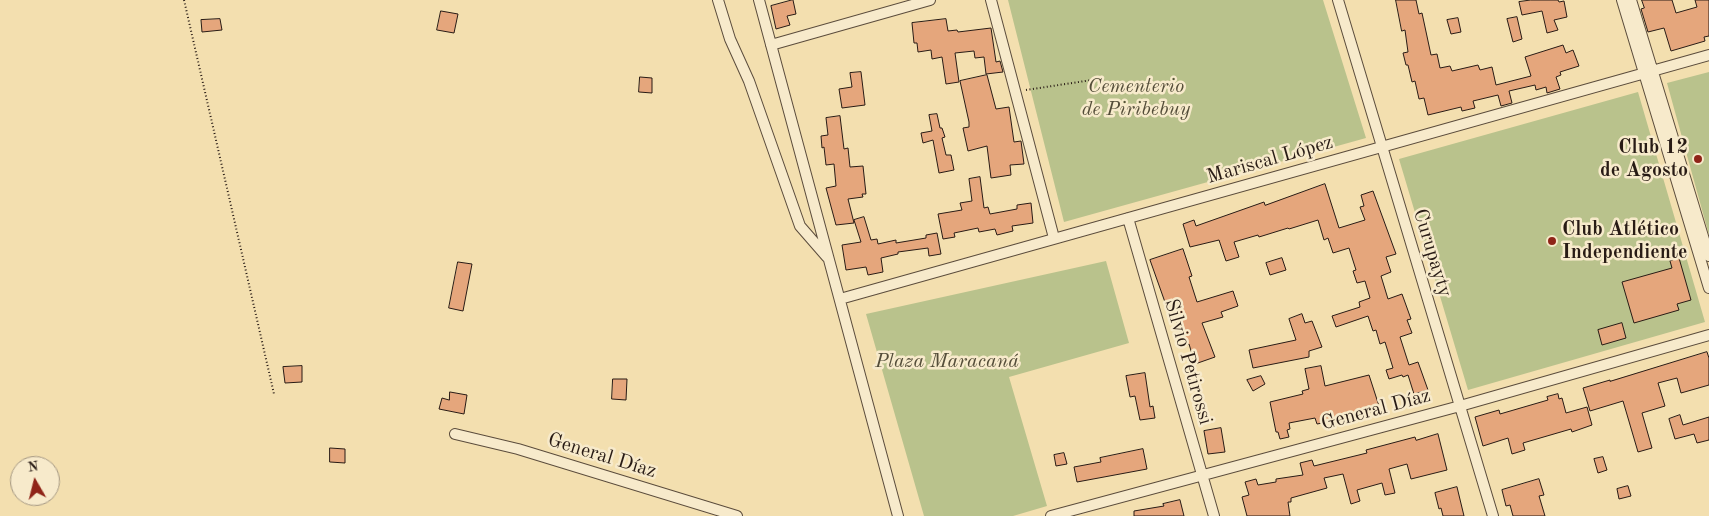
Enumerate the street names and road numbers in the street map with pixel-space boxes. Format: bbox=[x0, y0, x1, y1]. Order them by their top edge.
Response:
street label: Mariscal López bbox=[1204, 131, 1336, 189]
street label: Curupayty bbox=[1407, 206, 1457, 300]
street label: Silvio Petirossi bbox=[1159, 296, 1217, 428]
street label: General Díaz bbox=[1319, 384, 1433, 436]
street label: General Díaz bbox=[545, 428, 659, 484]

